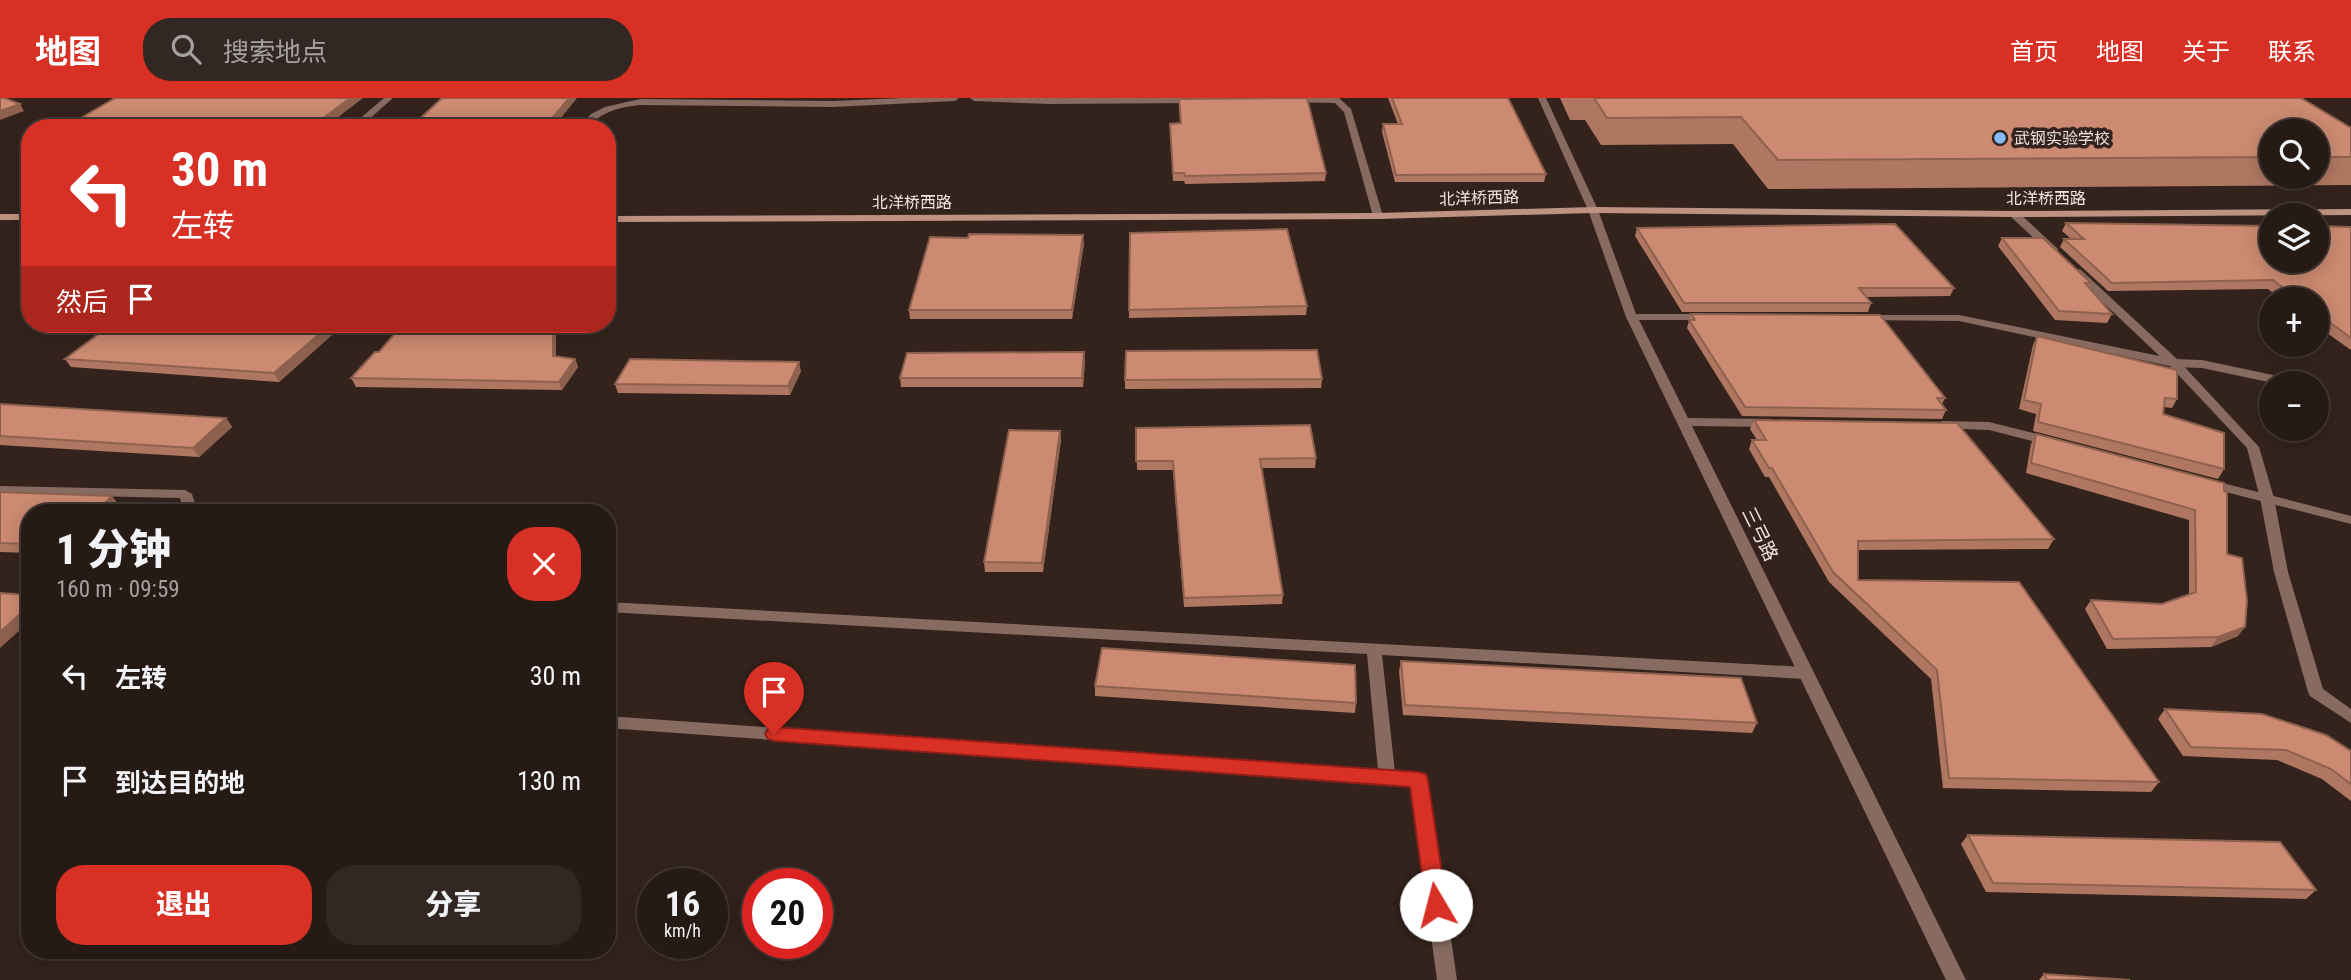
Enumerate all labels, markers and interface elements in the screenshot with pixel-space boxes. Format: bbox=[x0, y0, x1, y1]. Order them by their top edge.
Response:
search box bbox=[143, 18, 633, 81]
icon: search bbox=[167, 30, 205, 68]
text: 地图 bbox=[35, 32, 101, 71]
text: 搜索地点 bbox=[223, 37, 327, 67]
text: 首页 bbox=[2010, 38, 2058, 66]
text: 地图 bbox=[2096, 38, 2144, 66]
text: 关于 bbox=[2182, 38, 2230, 66]
text: 联系 bbox=[2268, 38, 2316, 66]
map controls bbox=[2259, 119, 2329, 441]
button: search bbox=[2259, 119, 2329, 189]
place label: 武钢实验学校 bbox=[2014, 129, 2110, 148]
marker: 武钢实验学校 bbox=[1992, 130, 2008, 146]
text: 30 m bbox=[171, 141, 268, 198]
icon: left bbox=[56, 147, 147, 238]
street label: 北洋桥西路 bbox=[1439, 187, 1519, 209]
street label: 北洋桥西路 bbox=[2006, 189, 2086, 208]
street label: 北洋桥西路 bbox=[872, 193, 952, 212]
button: layers bbox=[2259, 203, 2329, 273]
text: 左转 bbox=[171, 207, 235, 245]
icon: arrive bbox=[122, 280, 160, 318]
text: 然后 bbox=[56, 287, 108, 317]
button: + bbox=[2259, 287, 2329, 357]
button: − bbox=[2259, 371, 2329, 441]
street label: 三弓路 bbox=[1737, 503, 1783, 565]
text: 1 分钟 bbox=[56, 525, 171, 574]
button: close bbox=[507, 527, 581, 601]
text: 160 m · 09:59 bbox=[56, 576, 180, 603]
icon: left bbox=[56, 657, 94, 695]
text: 30 m bbox=[530, 661, 581, 691]
pin bbox=[744, 662, 804, 734]
text: 左转 bbox=[115, 663, 167, 693]
icon: arrive bbox=[755, 673, 793, 711]
icon: arrive bbox=[56, 762, 94, 800]
text: 130 m bbox=[517, 766, 581, 796]
text: 到达目的地 bbox=[115, 768, 245, 798]
button: 退出 bbox=[56, 865, 312, 945]
button: 分享 bbox=[326, 865, 581, 945]
speed limit sign: 20 bbox=[742, 868, 833, 959]
position arrow bbox=[1399, 868, 1473, 942]
text: 16 bbox=[665, 884, 700, 925]
text: km/h bbox=[664, 920, 701, 941]

